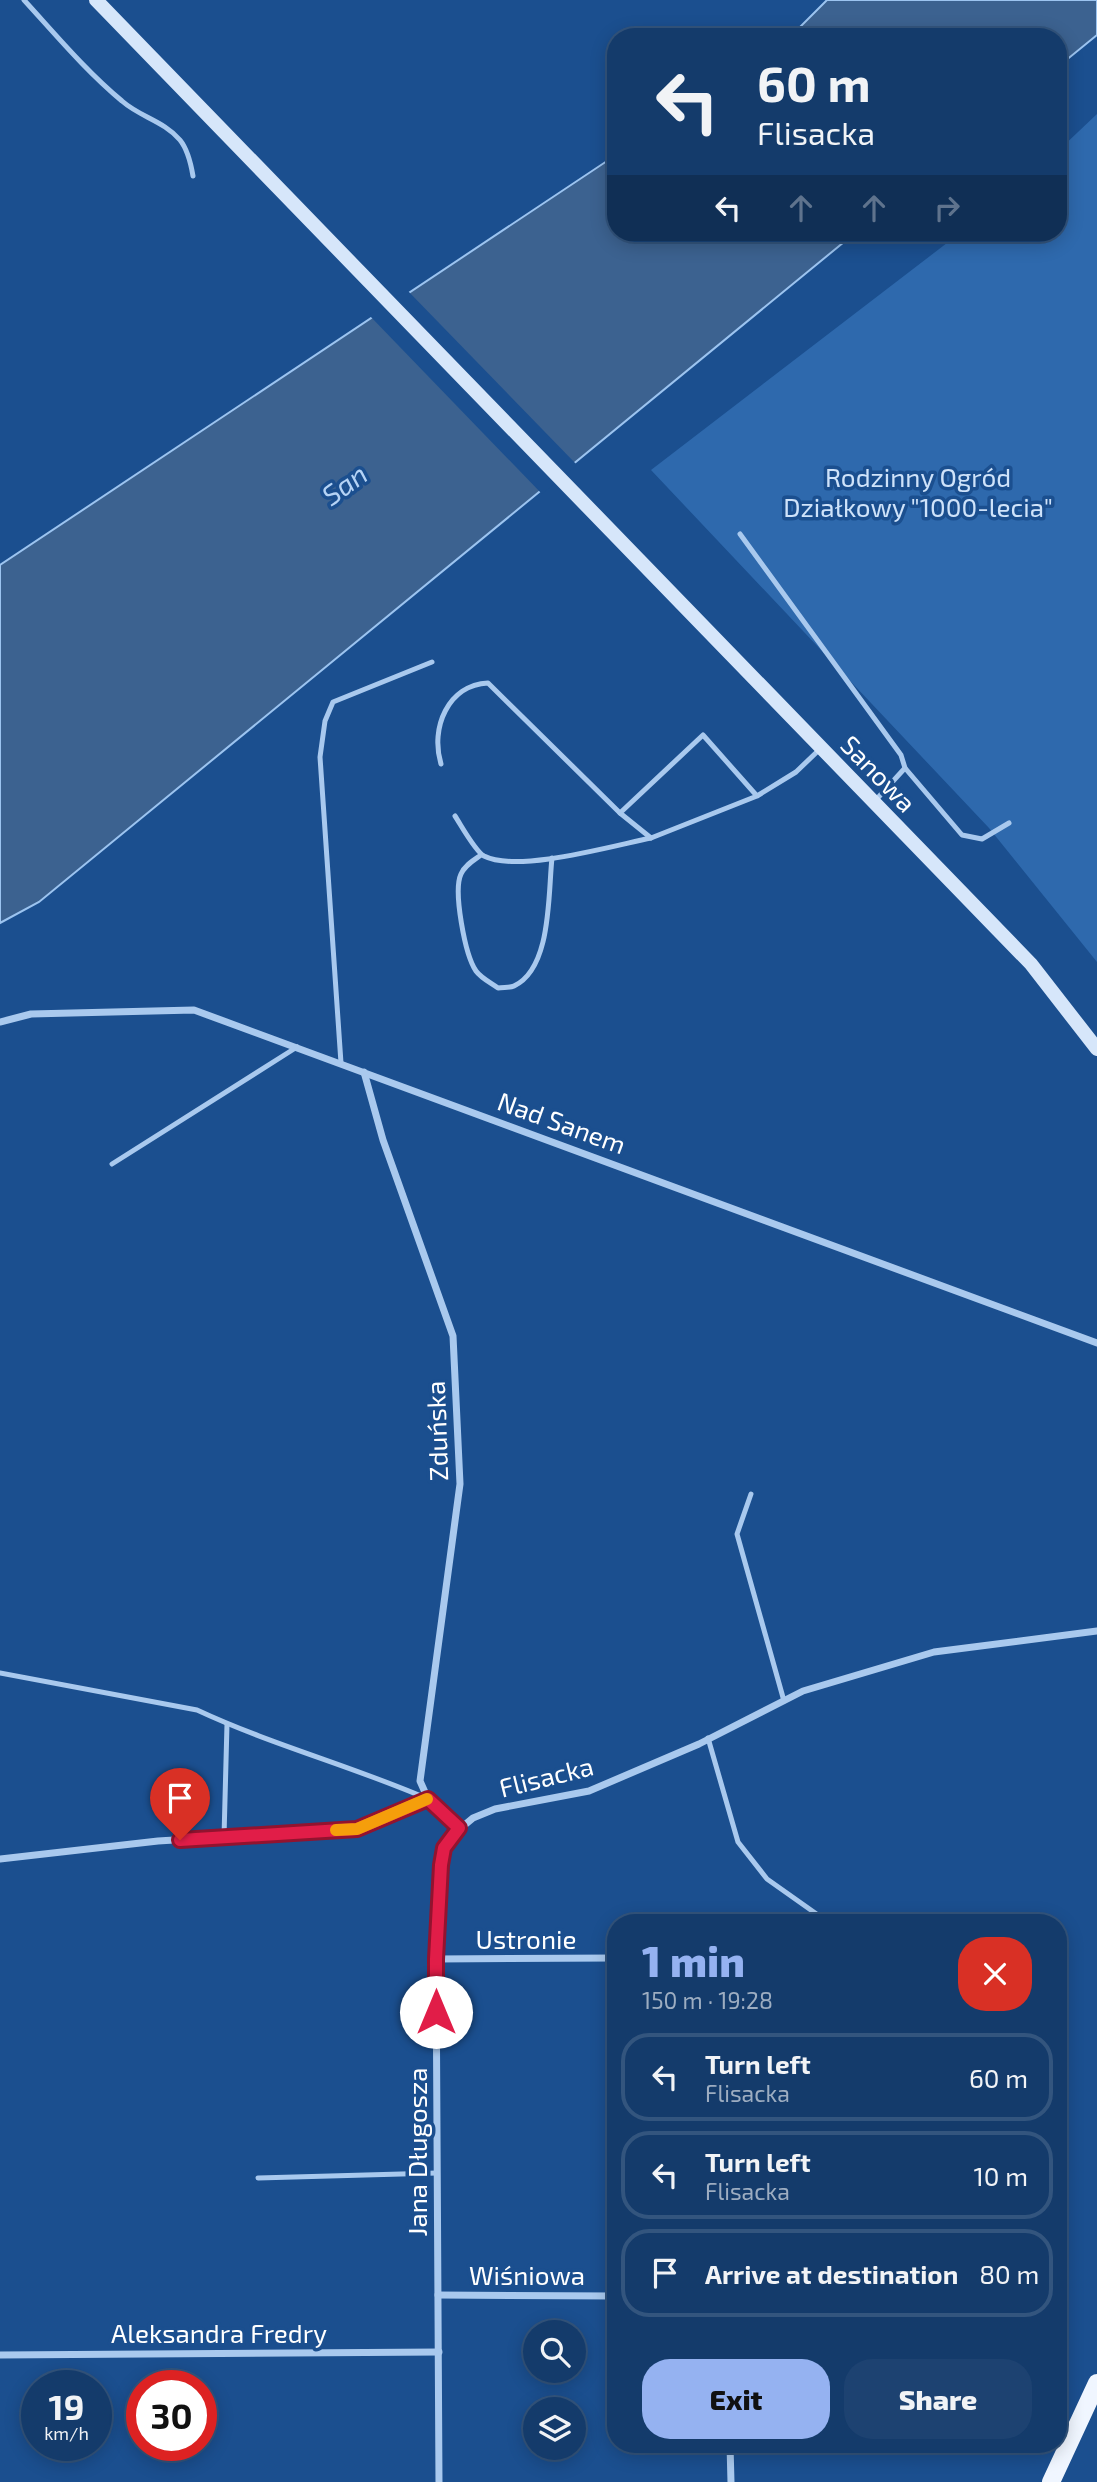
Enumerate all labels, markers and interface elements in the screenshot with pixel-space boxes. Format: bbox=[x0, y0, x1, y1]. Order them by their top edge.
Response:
text: 60 m bbox=[757, 53, 871, 112]
icon: left bbox=[642, 56, 733, 147]
text: Flisacka bbox=[757, 113, 875, 151]
icon: left bbox=[709, 189, 747, 227]
icon: ahead bbox=[782, 189, 820, 227]
icon: ahead bbox=[855, 189, 893, 227]
icon: right bbox=[928, 189, 966, 227]
water label: San bbox=[315, 456, 373, 512]
park label: Rodzinny Ogród Działkowy "1000-lecia" bbox=[783, 461, 1053, 522]
street label: Sanowa bbox=[835, 728, 923, 818]
street label: Nad Sanem bbox=[494, 1085, 630, 1159]
street label: Zduńska bbox=[419, 1380, 453, 1482]
street label: Flisacka bbox=[496, 1749, 596, 1803]
pin bbox=[150, 1768, 210, 1840]
icon: arrive bbox=[161, 1779, 199, 1817]
street label: Ustronie bbox=[476, 1923, 576, 1954]
text: 1 min bbox=[642, 1935, 745, 1985]
button: close bbox=[958, 1937, 1032, 2011]
position arrow bbox=[399, 1975, 473, 2049]
text: 150 m · 19:28 bbox=[642, 1986, 773, 2014]
text: Turn left bbox=[705, 2048, 811, 2079]
icon: left bbox=[646, 2058, 684, 2096]
text: 60 m bbox=[969, 2062, 1028, 2093]
street label: Jana Długosza bbox=[401, 2068, 432, 2236]
text: Flisacka bbox=[705, 2079, 790, 2107]
text: Turn left bbox=[705, 2146, 811, 2177]
icon: left bbox=[646, 2156, 684, 2194]
text: 10 m bbox=[973, 2160, 1028, 2191]
text: Flisacka bbox=[705, 2177, 790, 2205]
icon: arrive bbox=[646, 2254, 684, 2292]
text: Arrive at destination bbox=[705, 2258, 958, 2289]
text: 80 m bbox=[979, 2258, 1039, 2289]
street label: Wiśniowa bbox=[469, 2259, 585, 2290]
street label: Aleksandra Fredry bbox=[111, 2317, 327, 2348]
map controls bbox=[523, 2320, 586, 2460]
button: search bbox=[523, 2320, 586, 2383]
button: Exit bbox=[642, 2359, 830, 2439]
button: Share bbox=[844, 2359, 1032, 2439]
speed limit sign: 30 bbox=[126, 2370, 217, 2461]
text: 19 bbox=[49, 2385, 84, 2427]
button: layers bbox=[523, 2397, 586, 2460]
text: km/h bbox=[44, 2422, 89, 2444]

